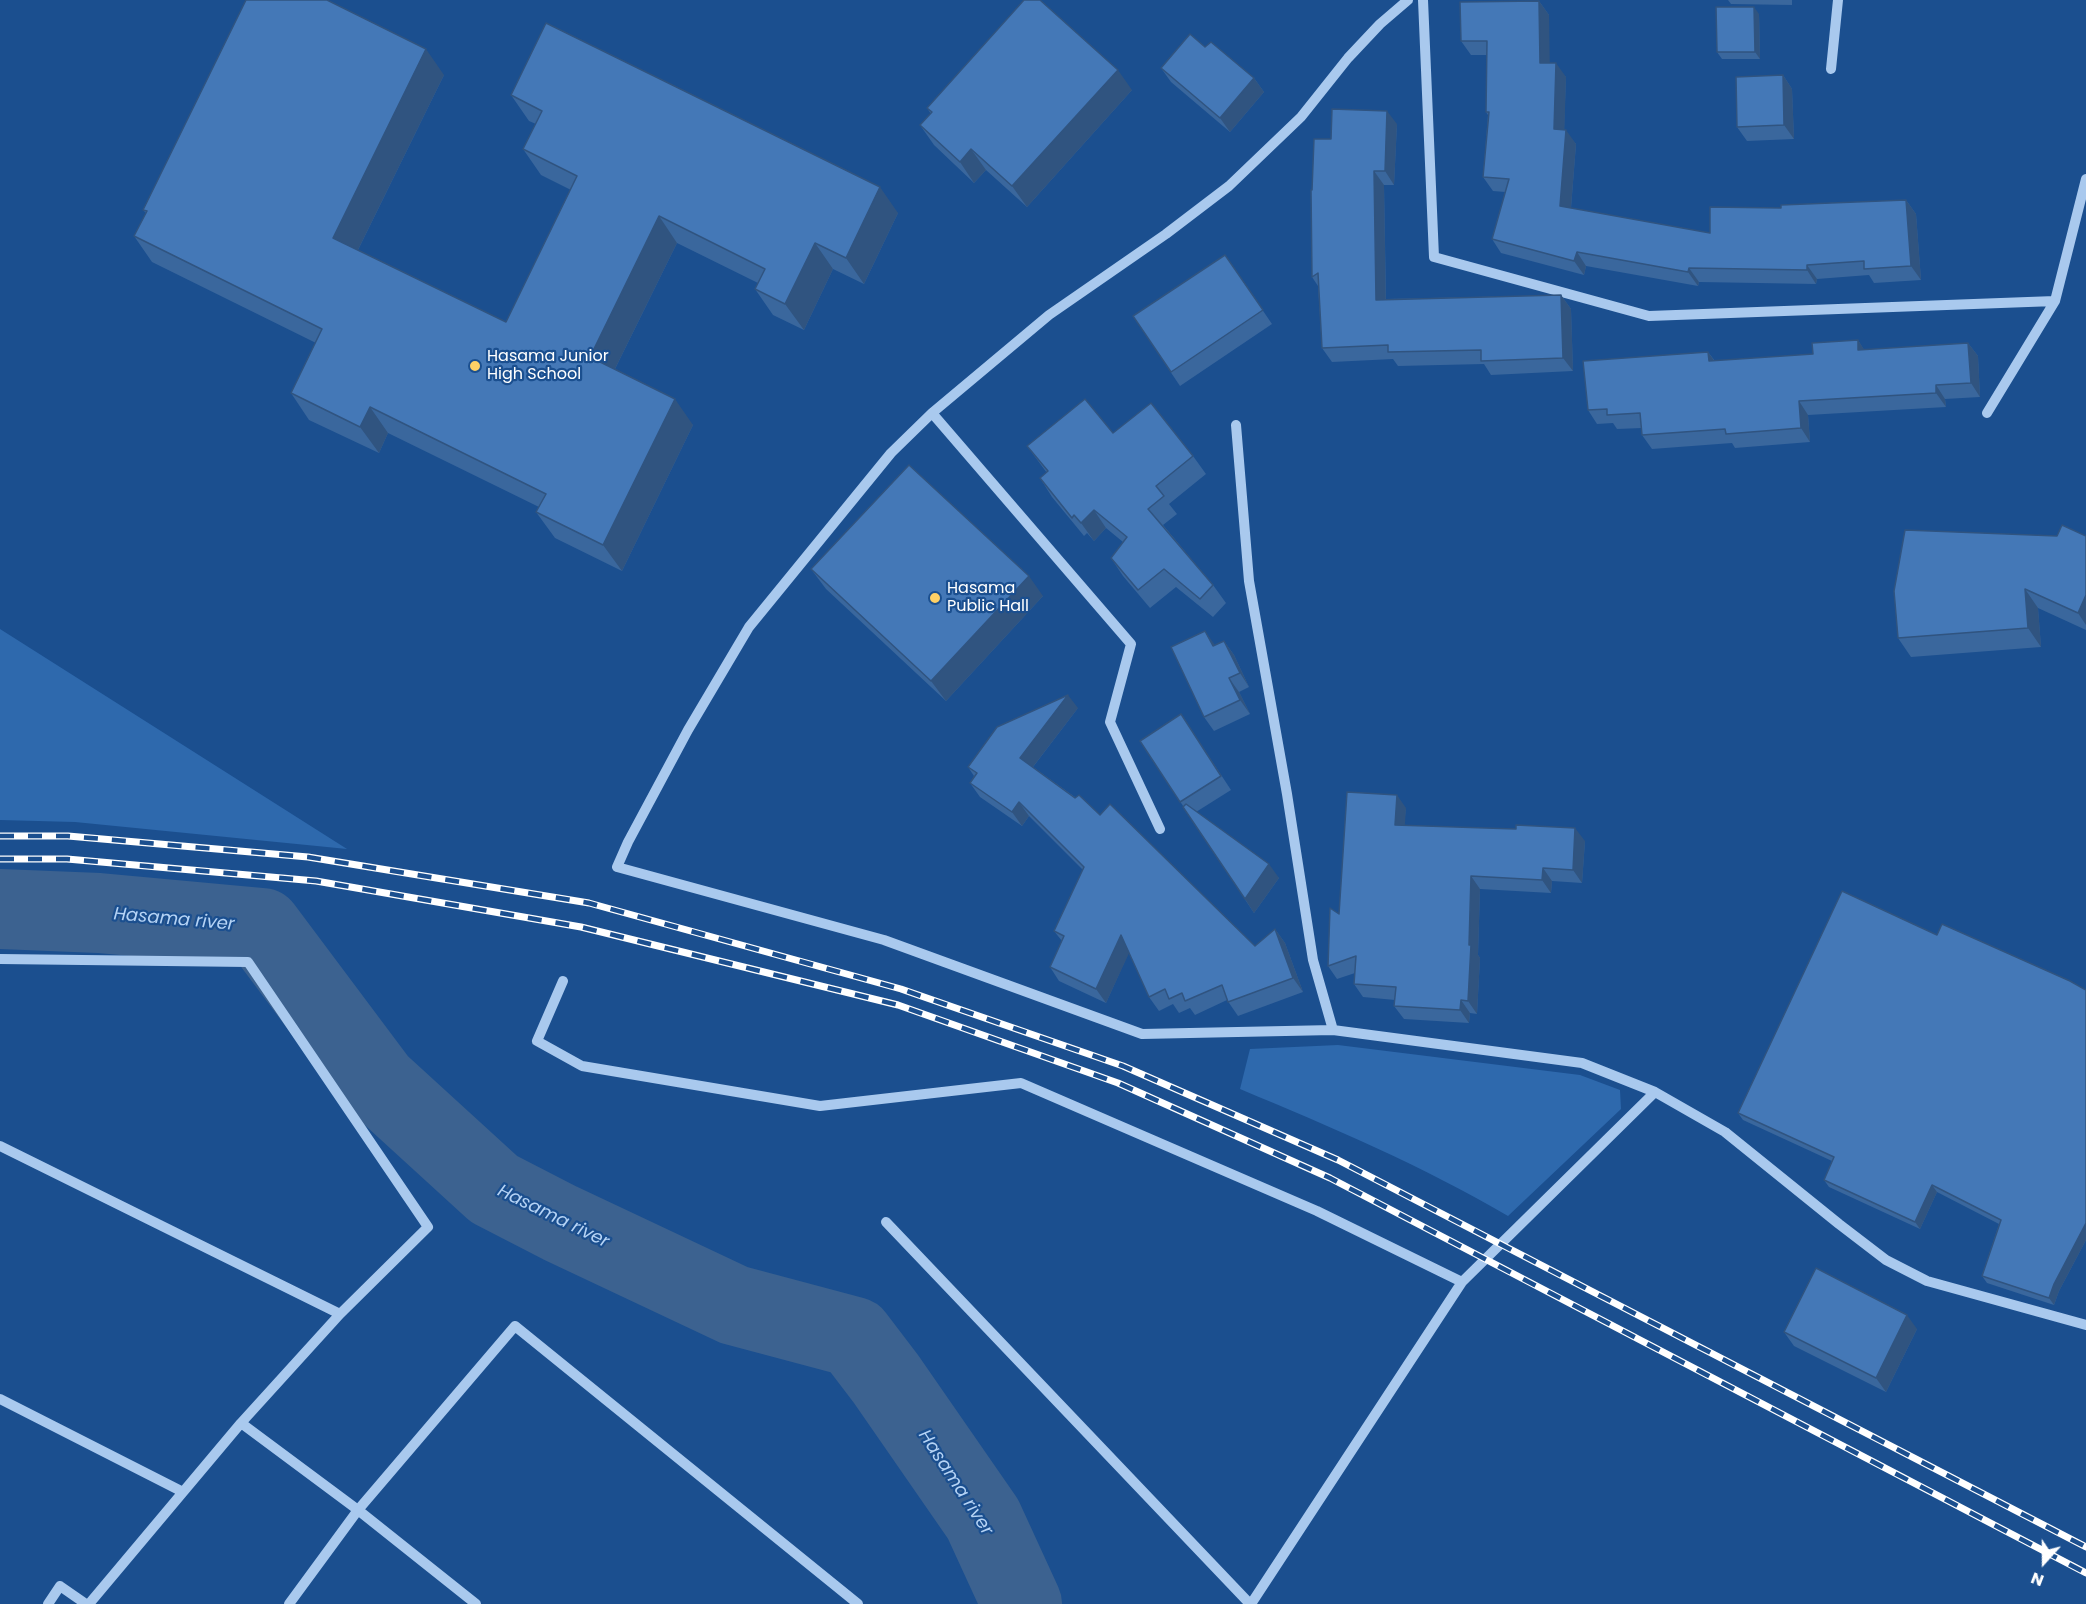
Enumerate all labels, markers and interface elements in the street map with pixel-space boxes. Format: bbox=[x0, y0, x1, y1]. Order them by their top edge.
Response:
place label: Hasama Junior High School bbox=[487, 347, 609, 385]
marker: Hasama Junior High School bbox=[468, 359, 482, 373]
place label: Hasama Public Hall bbox=[947, 579, 1029, 617]
marker: Hasama Public Hall bbox=[928, 591, 942, 605]
water label: Hasama river bbox=[113, 904, 235, 936]
water label: Hasama river bbox=[494, 1181, 612, 1253]
water label: Hasama river bbox=[913, 1426, 997, 1540]
north arrow bbox=[2014, 1532, 2074, 1592]
text: N bbox=[2028, 1566, 2047, 1592]

